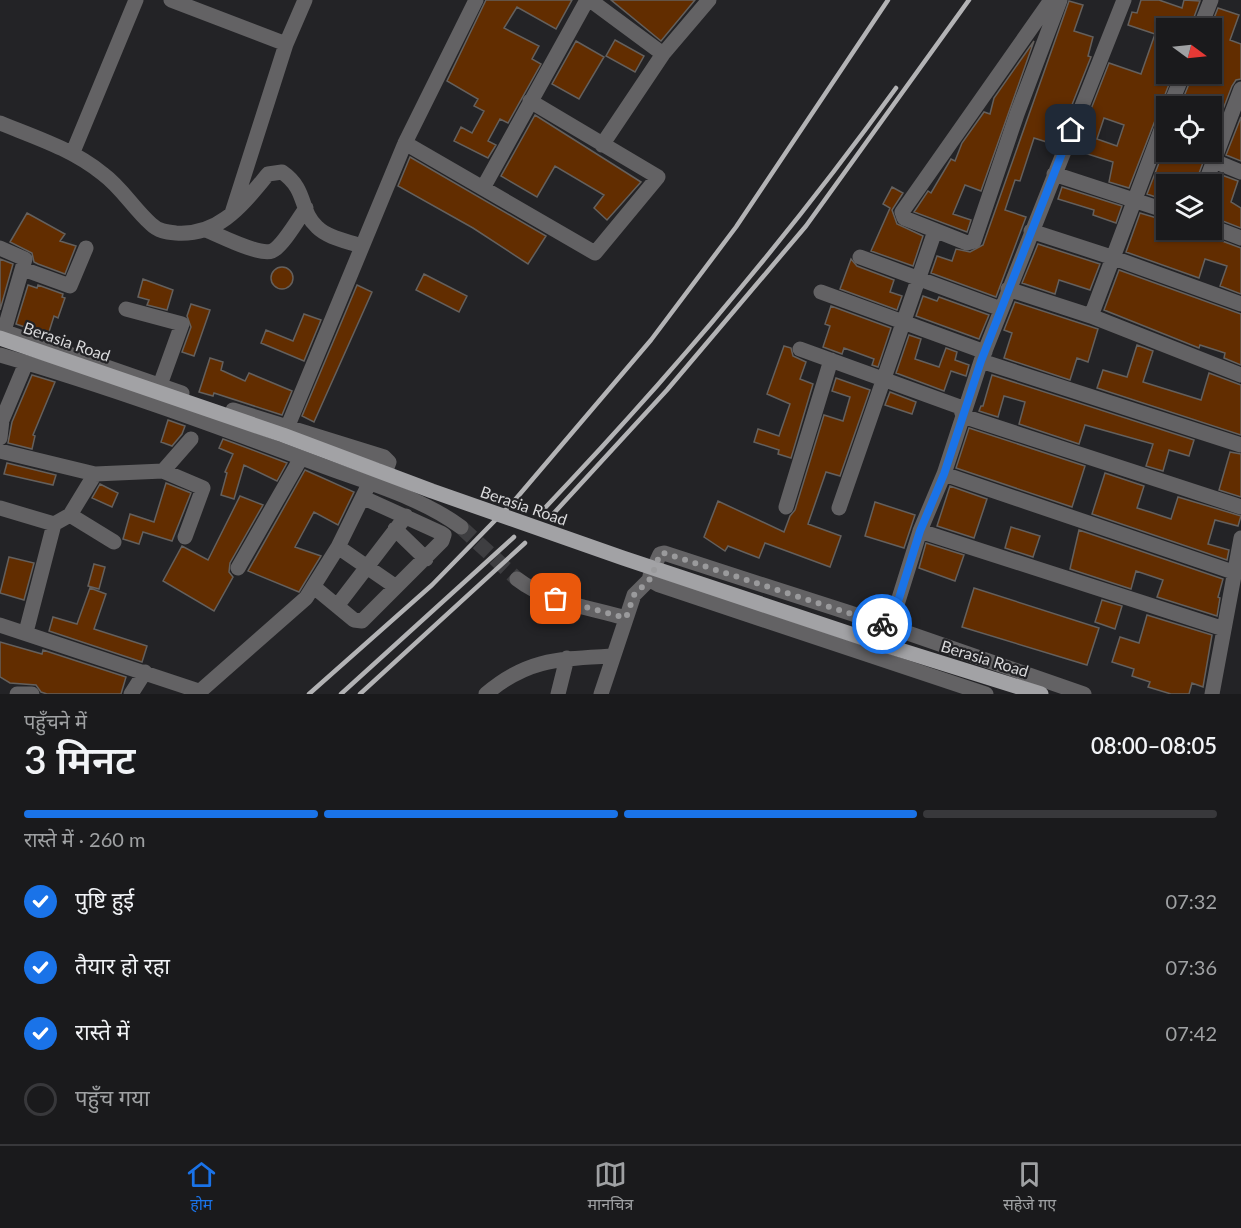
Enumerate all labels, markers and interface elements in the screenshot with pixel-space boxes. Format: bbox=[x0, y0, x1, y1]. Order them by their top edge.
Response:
north arrow bbox=[1156, 18, 1222, 84]
map controls bbox=[1156, 18, 1222, 240]
button: locate bbox=[1156, 96, 1222, 162]
pin bbox=[1045, 104, 1096, 155]
icon: home bbox=[1054, 113, 1087, 146]
button: layers bbox=[1156, 174, 1222, 240]
street label: Berasia Road bbox=[21, 317, 113, 365]
street label: Berasia Road bbox=[478, 481, 570, 529]
pin bbox=[530, 573, 581, 624]
icon: bag bbox=[539, 582, 572, 615]
courier bbox=[852, 594, 912, 654]
icon: bike bbox=[866, 608, 899, 641]
street label: Berasia Road bbox=[939, 636, 1031, 680]
text: पहुँचने में bbox=[24, 709, 87, 733]
text: 08:00–08:05 bbox=[1091, 732, 1217, 759]
text: 3 मिनट bbox=[24, 736, 136, 782]
text: रास्ते में · 260 m bbox=[24, 827, 145, 851]
icon: check bbox=[24, 885, 57, 918]
text: पुष्टि हुई bbox=[75, 886, 134, 913]
text: 07:32 bbox=[1166, 889, 1217, 913]
icon: check bbox=[24, 951, 57, 984]
text: तैयार हो रहा bbox=[75, 952, 170, 979]
text: 07:36 bbox=[1166, 955, 1217, 979]
icon: check bbox=[24, 1017, 57, 1050]
text: रास्ते में bbox=[75, 1018, 130, 1045]
text: 07:42 bbox=[1166, 1021, 1217, 1045]
text: पहुँच गया bbox=[75, 1084, 150, 1111]
tab: होम bbox=[185, 1158, 218, 1217]
tab: मानचित्र bbox=[588, 1158, 633, 1217]
tab: सहेजे गए bbox=[1003, 1158, 1056, 1217]

